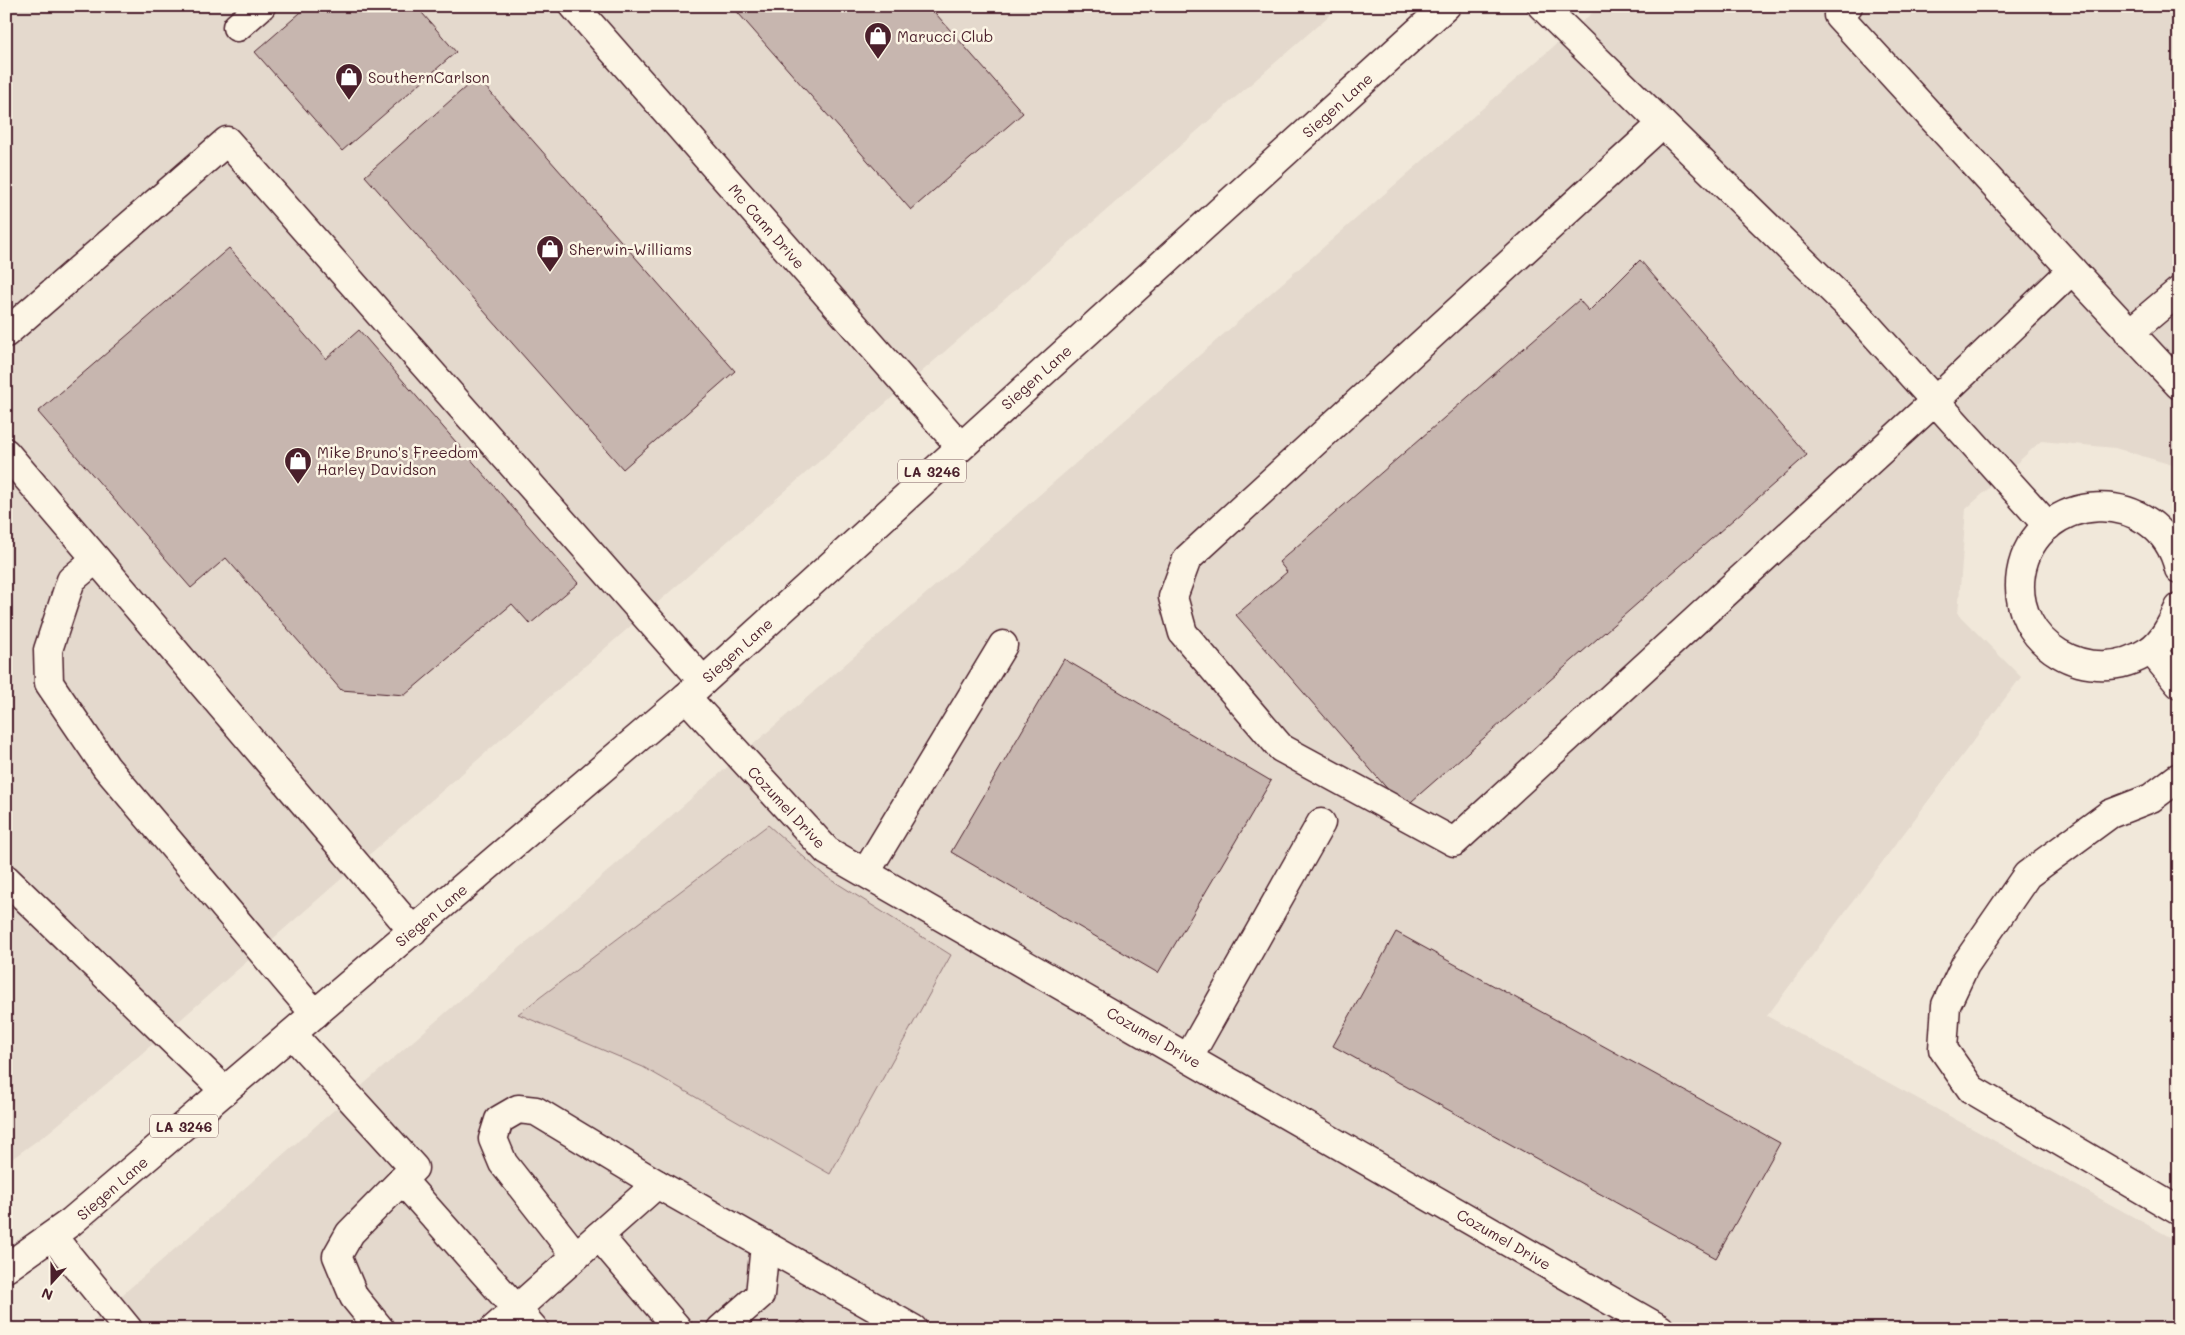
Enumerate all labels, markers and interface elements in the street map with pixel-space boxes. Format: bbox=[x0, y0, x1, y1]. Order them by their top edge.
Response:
shop icon: Marucci Club bbox=[863, 21, 893, 60]
place label: Marucci Club bbox=[897, 26, 993, 46]
shop icon: SouthernCarlson bbox=[334, 62, 364, 101]
place label: SouthernCarlson bbox=[368, 67, 490, 87]
street label: Siegen Lane bbox=[1298, 68, 1376, 142]
street label: Mc Cann Drive bbox=[724, 179, 810, 273]
shop icon: Sherwin-Williams bbox=[535, 234, 565, 273]
place label: Sherwin-Williams bbox=[569, 239, 692, 259]
street label: Siegen Lane bbox=[997, 340, 1075, 414]
place label: Mike Bruno's Freedom Harley Davidson bbox=[317, 442, 478, 479]
shop icon: Mike Bruno's Freedom Harley Davidson bbox=[283, 446, 313, 485]
road number: LA 3246 bbox=[898, 460, 966, 482]
street label: Siegen Lane bbox=[698, 613, 776, 687]
street label: Cozumel Drive bbox=[744, 762, 830, 852]
street label: Siegen Lane bbox=[391, 879, 471, 951]
street label: Cozumel Drive bbox=[1103, 1002, 1205, 1072]
road number: LA 3246 bbox=[150, 1114, 218, 1138]
street label: Siegen Lane bbox=[72, 1152, 152, 1224]
street label: Cozumel Drive bbox=[1453, 1204, 1555, 1274]
north arrow bbox=[28, 1258, 78, 1308]
text: N bbox=[39, 1284, 56, 1305]

